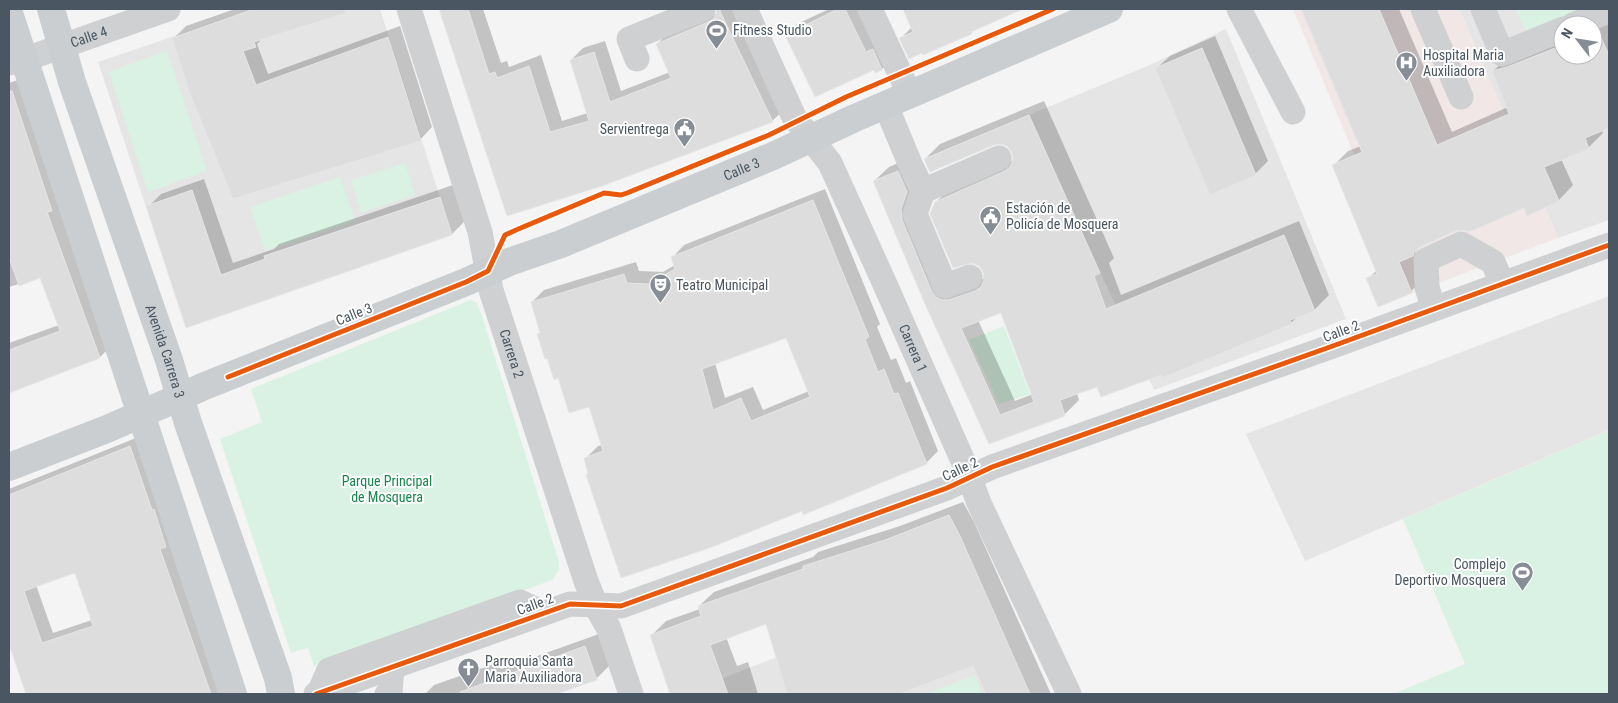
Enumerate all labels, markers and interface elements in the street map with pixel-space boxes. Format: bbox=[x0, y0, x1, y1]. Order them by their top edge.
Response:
north arrow bbox=[1553, 15, 1603, 65]
sports icon: Fitness Studio bbox=[705, 18, 729, 49]
place label: Fitness Studio bbox=[733, 22, 812, 38]
street label: Calle 4 bbox=[68, 23, 109, 51]
text: N bbox=[1558, 26, 1576, 41]
place label: Hospital Maria Auxiliadora bbox=[1423, 47, 1504, 79]
hospital icon: Hospital Maria Auxiliadora bbox=[1395, 51, 1419, 82]
public building icon: Servientrega bbox=[673, 117, 697, 148]
place label: Servientrega bbox=[600, 121, 669, 137]
street label: Calle 3 bbox=[721, 154, 762, 184]
place label: Estación de Policía de Mosquera bbox=[1006, 200, 1119, 232]
public building icon: Estación de Policía de Mosquera bbox=[978, 204, 1002, 235]
theatre icon: Teatro Municipal bbox=[648, 273, 672, 304]
place label: Teatro Municipal bbox=[676, 277, 768, 293]
street label: Calle 3 bbox=[333, 300, 375, 328]
street label: Avenida Carrera 3 bbox=[142, 302, 188, 400]
street label: Calle 2 bbox=[1321, 317, 1362, 345]
street label: Carrera 1 bbox=[896, 322, 931, 374]
street label: Carrera 2 bbox=[496, 327, 527, 380]
street label: Calle 2 bbox=[940, 454, 981, 484]
park label: Parque Principal de Mosquera bbox=[342, 473, 432, 505]
place label: Complejo Deportivo Mosquera bbox=[1394, 556, 1506, 588]
sports icon: Complejo Deportivo Mosquera bbox=[1510, 560, 1534, 591]
street label: Calle 2 bbox=[515, 590, 556, 618]
place label: Parroquia Santa Maria Auxiliadora bbox=[485, 653, 582, 685]
church icon: Parroquia Santa Maria Auxiliadora bbox=[457, 657, 481, 688]

